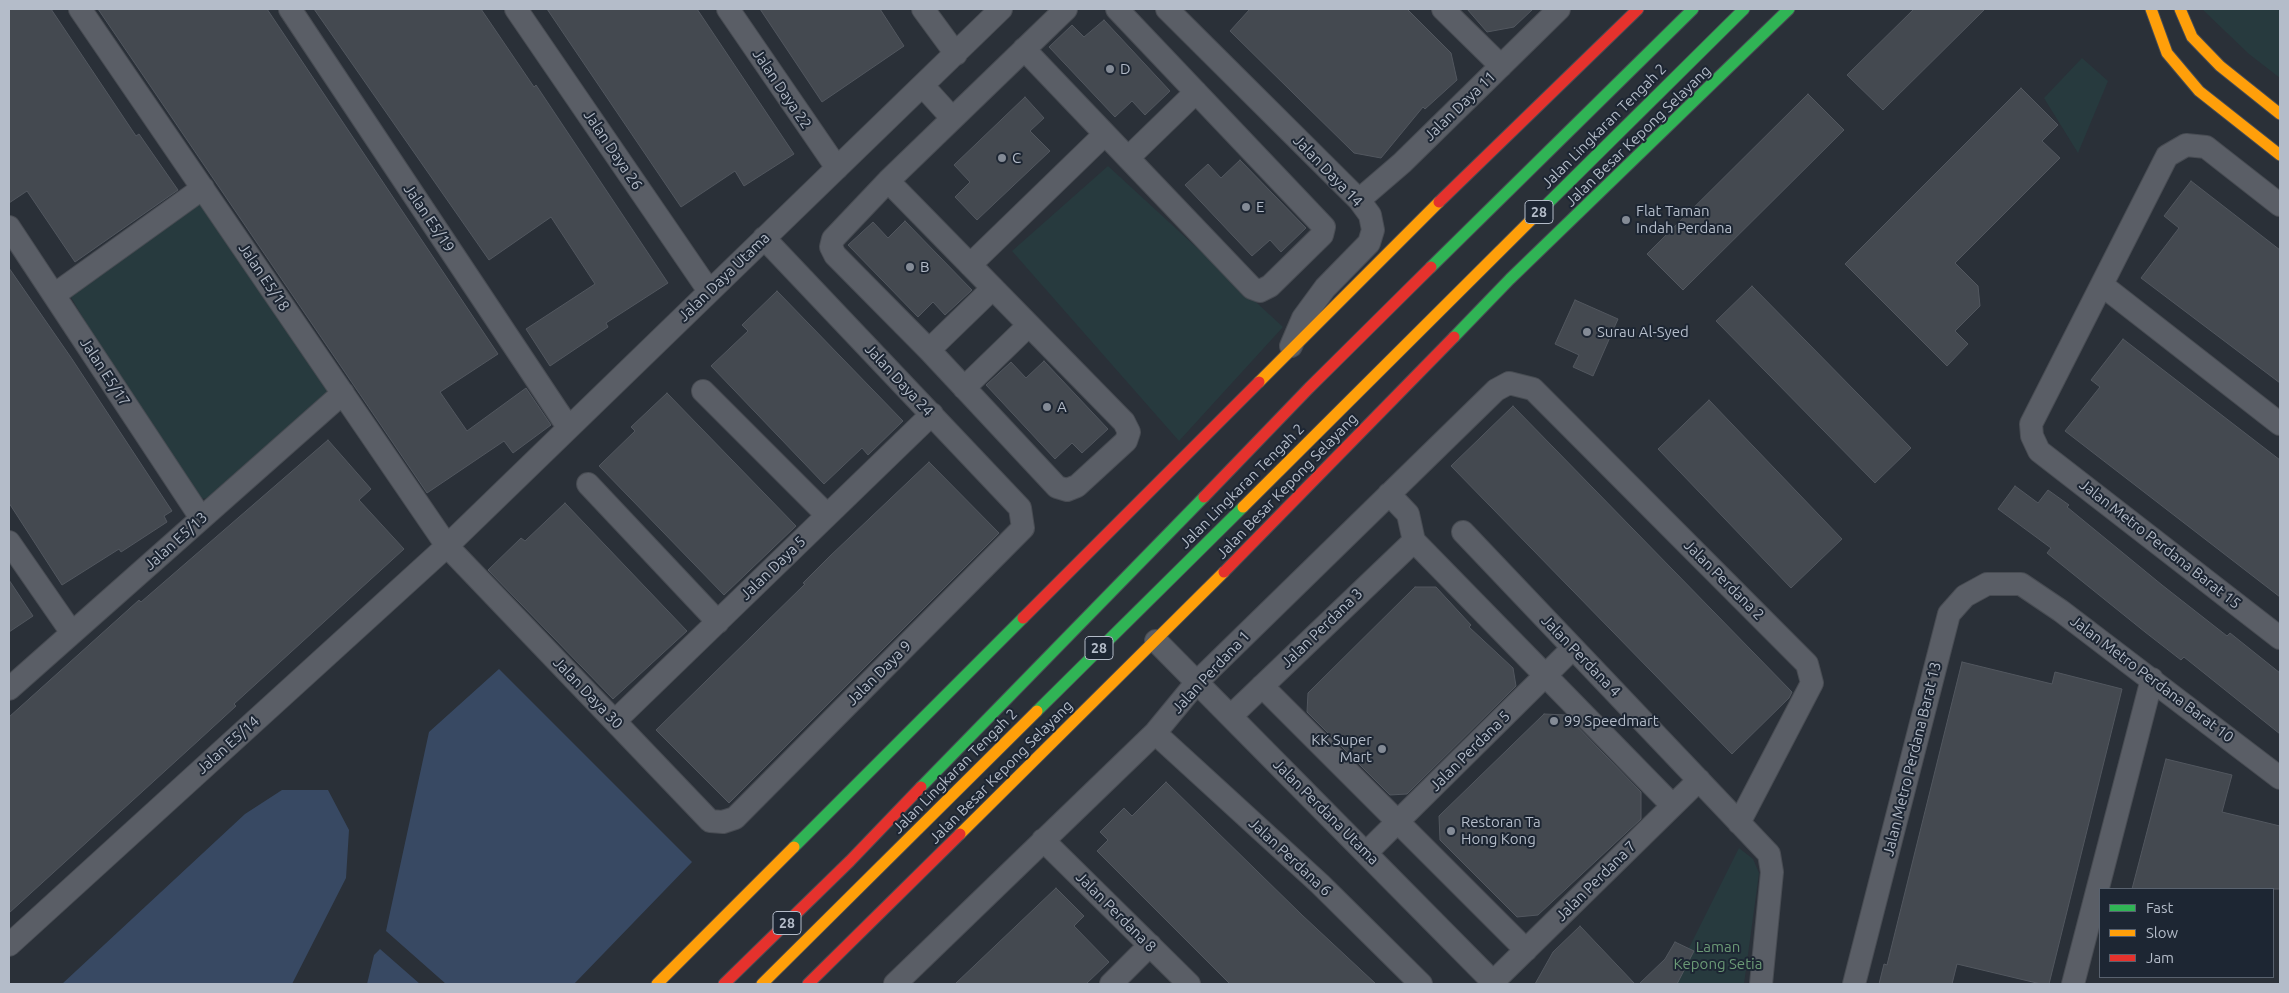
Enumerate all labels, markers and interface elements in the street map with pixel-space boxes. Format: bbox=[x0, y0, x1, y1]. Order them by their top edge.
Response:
street label: Jalan Daya 22 bbox=[749, 46, 815, 132]
place label: D bbox=[1120, 60, 1131, 78]
street label: Jalan Lingkaran Tengah 2 bbox=[1538, 60, 1670, 192]
street label: Jalan Besar Kepong Selayang bbox=[1562, 62, 1714, 210]
marker: D bbox=[1104, 63, 1116, 75]
street label: Jalan Daya 11 bbox=[1421, 67, 1499, 145]
street label: Jalan Daya 26 bbox=[580, 107, 646, 193]
street label: Jalan Daya 14 bbox=[1289, 132, 1367, 210]
place label: C bbox=[1012, 149, 1021, 167]
marker: C bbox=[996, 152, 1008, 164]
street label: Jalan E5/19 bbox=[400, 181, 458, 255]
place label: E bbox=[1256, 198, 1264, 216]
road number: 28 bbox=[1525, 200, 1553, 223]
marker: E bbox=[1240, 201, 1252, 213]
place label: Flat Taman Indah Perdana bbox=[1636, 202, 1732, 237]
marker: Flat Taman Indah Perdana bbox=[1620, 214, 1632, 226]
street label: Jalan Daya Utama bbox=[675, 229, 773, 325]
street label: Jalan E5/18 bbox=[235, 240, 293, 314]
place label: B bbox=[920, 258, 930, 276]
marker: B bbox=[904, 261, 916, 273]
place label: Surau Al-Syed bbox=[1597, 323, 1689, 341]
marker: Surau Al-Syed bbox=[1581, 326, 1593, 338]
street label: Jalan E5/17 bbox=[76, 334, 134, 410]
street label: Jalan Daya 24 bbox=[861, 340, 937, 420]
place label: A bbox=[1057, 398, 1067, 416]
marker: A bbox=[1041, 401, 1053, 413]
street label: Jalan Besar Kepong Selayang bbox=[1213, 410, 1361, 562]
street label: Jalan Lingkaran Tengah 2 bbox=[1176, 420, 1308, 552]
street label: Jalan Metro Perdana Barat 15 bbox=[2076, 475, 2244, 613]
street label: Jalan E5/13 bbox=[141, 508, 211, 574]
street label: Jalan Daya 5 bbox=[737, 532, 809, 604]
street label: Jalan Perdana 2 bbox=[1680, 536, 1768, 624]
street label: Jalan Perdana 3 bbox=[1278, 585, 1366, 671]
street label: Jalan Perdana 4 bbox=[1538, 612, 1624, 700]
street label: Jalan Metro Perdana Barat 10 bbox=[2067, 612, 2237, 746]
street label: Jalan Perdana 1 bbox=[1168, 627, 1254, 717]
road number: 28 bbox=[1085, 636, 1113, 660]
street label: Jalan Daya 9 bbox=[843, 637, 915, 709]
street label: Jalan Daya 30 bbox=[549, 654, 627, 732]
street label: Jalan Metro Perdana Barat 13 bbox=[1879, 660, 1945, 858]
street label: Jalan Besar Kepong Selayang bbox=[926, 697, 1076, 847]
street label: Jalan Lingkaran Tengah 2 bbox=[889, 705, 1021, 837]
street label: Jalan Perdana 5 bbox=[1426, 707, 1514, 795]
street label: Jalan E5/14 bbox=[193, 712, 263, 778]
place label: 99 Speedmart bbox=[1564, 712, 1659, 730]
marker: 99 Speedmart bbox=[1548, 715, 1560, 727]
place label: KK Super Mart bbox=[1311, 731, 1372, 766]
marker: KK Super Mart bbox=[1376, 743, 1388, 755]
street label: Jalan Perdana Utama bbox=[1269, 755, 1383, 869]
place label: Restoran Ta Hong Kong bbox=[1461, 813, 1541, 848]
street label: Jalan Perdana 6 bbox=[1245, 814, 1335, 900]
marker: Restoran Ta Hong Kong bbox=[1445, 825, 1457, 837]
street label: Jalan Perdana 7 bbox=[1552, 837, 1640, 925]
street label: Jalan Perdana 8 bbox=[1072, 868, 1160, 956]
legend bbox=[2099, 888, 2274, 978]
text: Fast bbox=[2146, 899, 2173, 916]
road number: 28 bbox=[773, 911, 801, 934]
text: Slow bbox=[2146, 924, 2178, 941]
park label: Laman Kepong Setia bbox=[1674, 938, 1762, 973]
text: Jam bbox=[2146, 949, 2174, 966]

